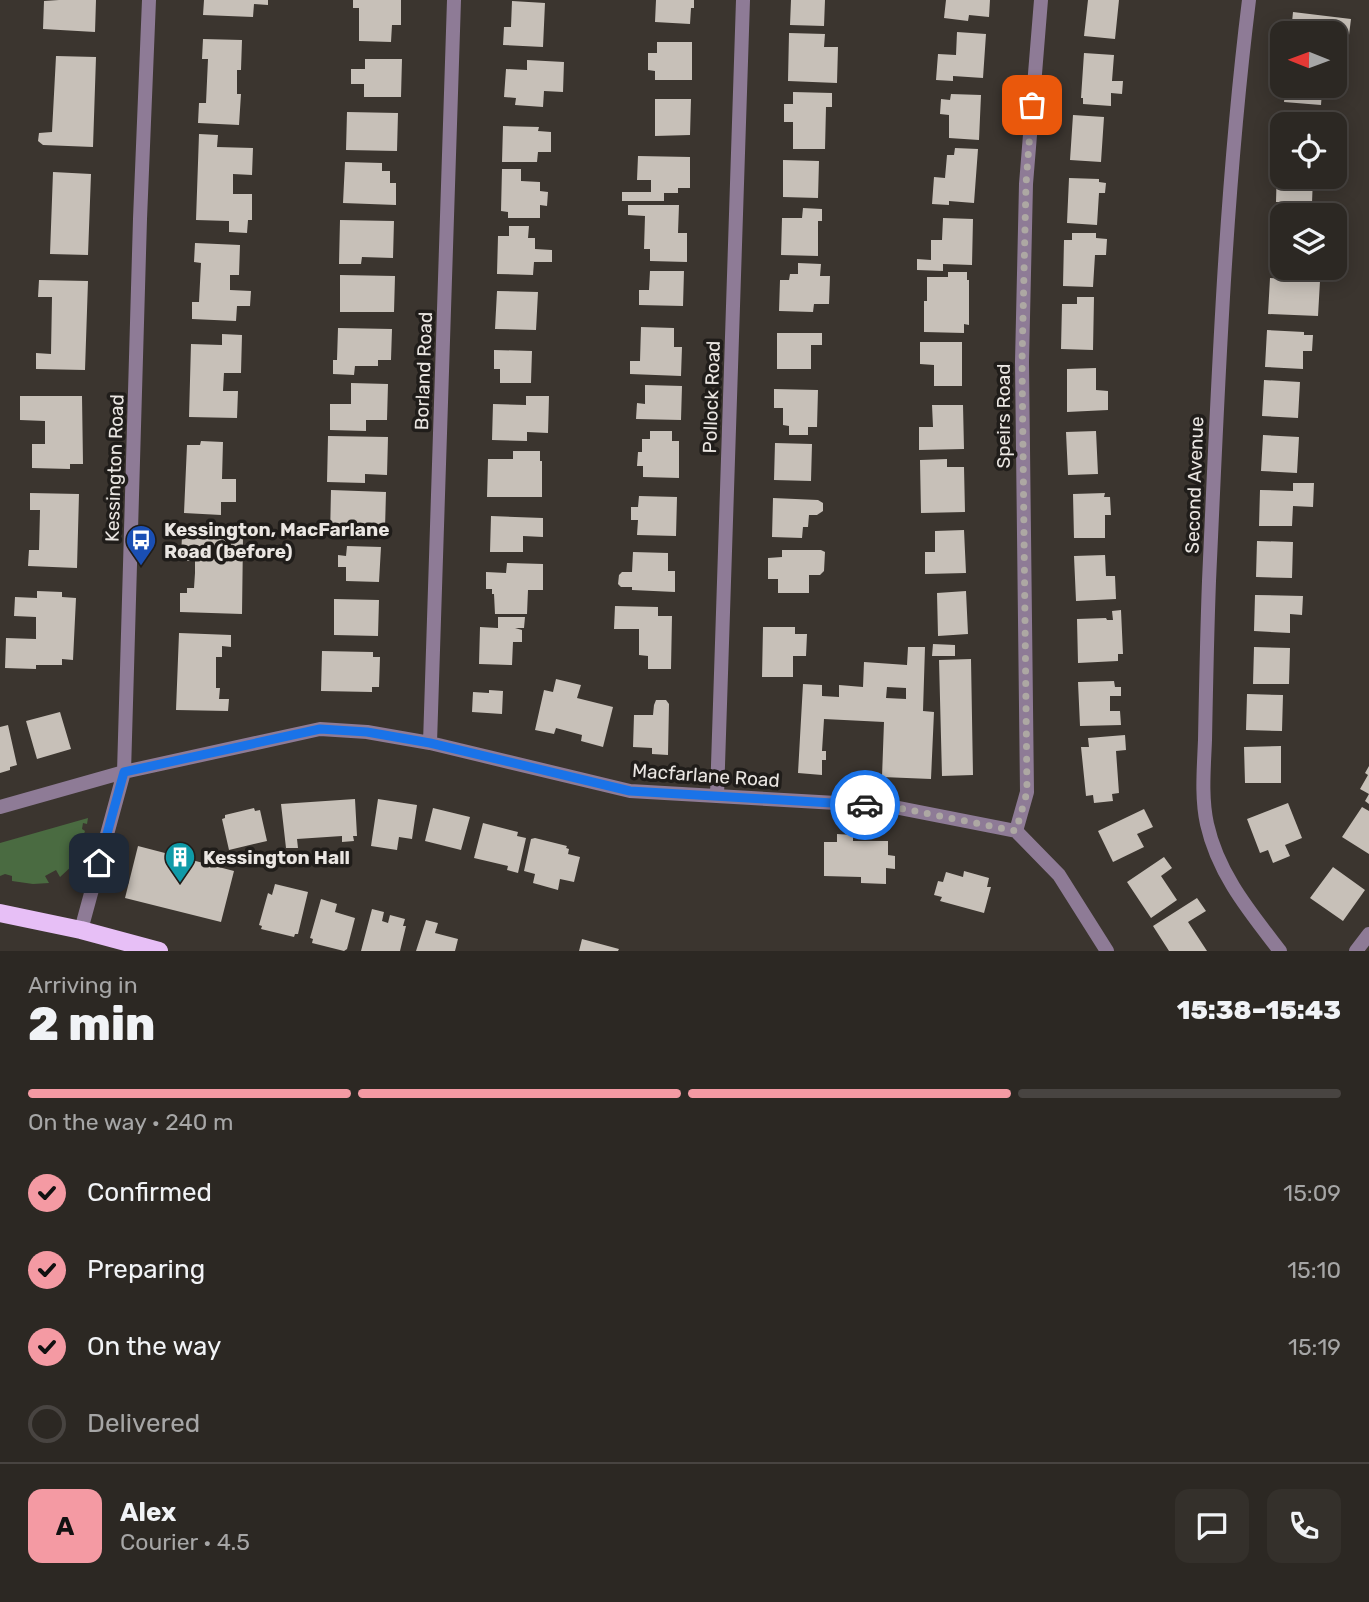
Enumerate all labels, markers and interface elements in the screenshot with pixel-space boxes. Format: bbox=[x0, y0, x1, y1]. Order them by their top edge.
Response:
north arrow bbox=[1270, 21, 1348, 98]
map controls bbox=[1270, 21, 1347, 280]
pin bbox=[1002, 75, 1062, 135]
icon: bag bbox=[1013, 86, 1051, 124]
button: locate bbox=[1270, 112, 1347, 189]
button: layers bbox=[1270, 203, 1347, 280]
street label: Borland Road bbox=[410, 311, 437, 431]
street label: Pollock Road bbox=[698, 340, 725, 454]
street label: Speirs Road bbox=[992, 364, 1015, 468]
street label: Kessington Road bbox=[100, 394, 129, 542]
street label: Second Avenue bbox=[1181, 416, 1208, 554]
place label: Kessington, MacFarlane Road (before) bbox=[164, 518, 390, 563]
bus stop icon: Kessington, MacFarlane Road (before) bbox=[124, 523, 158, 567]
street label: Macfarlane Road bbox=[631, 759, 781, 792]
courier bbox=[830, 770, 900, 840]
icon: car bbox=[846, 786, 884, 824]
pin bbox=[69, 833, 129, 893]
building icon: Kessington Hall bbox=[163, 840, 197, 884]
icon: home bbox=[80, 844, 118, 882]
place label: Kessington Hall bbox=[203, 846, 350, 869]
text: Arriving in bbox=[28, 971, 138, 999]
text: 15:38–15:43 bbox=[1177, 995, 1341, 1026]
text: 2 min bbox=[28, 997, 155, 1052]
text: On the way · 240 m bbox=[28, 1108, 233, 1136]
icon: check bbox=[28, 1174, 66, 1212]
text: Confirmed bbox=[87, 1177, 212, 1208]
text: 15:09 bbox=[1283, 1179, 1341, 1207]
icon: check bbox=[28, 1251, 66, 1289]
text: Preparing bbox=[87, 1254, 205, 1285]
text: 15:10 bbox=[1287, 1256, 1341, 1284]
icon: check bbox=[28, 1328, 66, 1366]
text: On the way bbox=[87, 1331, 221, 1362]
text: 15:19 bbox=[1288, 1333, 1341, 1361]
text: Delivered bbox=[87, 1408, 200, 1439]
button: chat bbox=[1175, 1489, 1249, 1563]
button: phone bbox=[1267, 1489, 1341, 1563]
text: Alex bbox=[120, 1497, 176, 1528]
text: A bbox=[56, 1511, 74, 1542]
text: Courier · 4.5 bbox=[120, 1528, 250, 1556]

